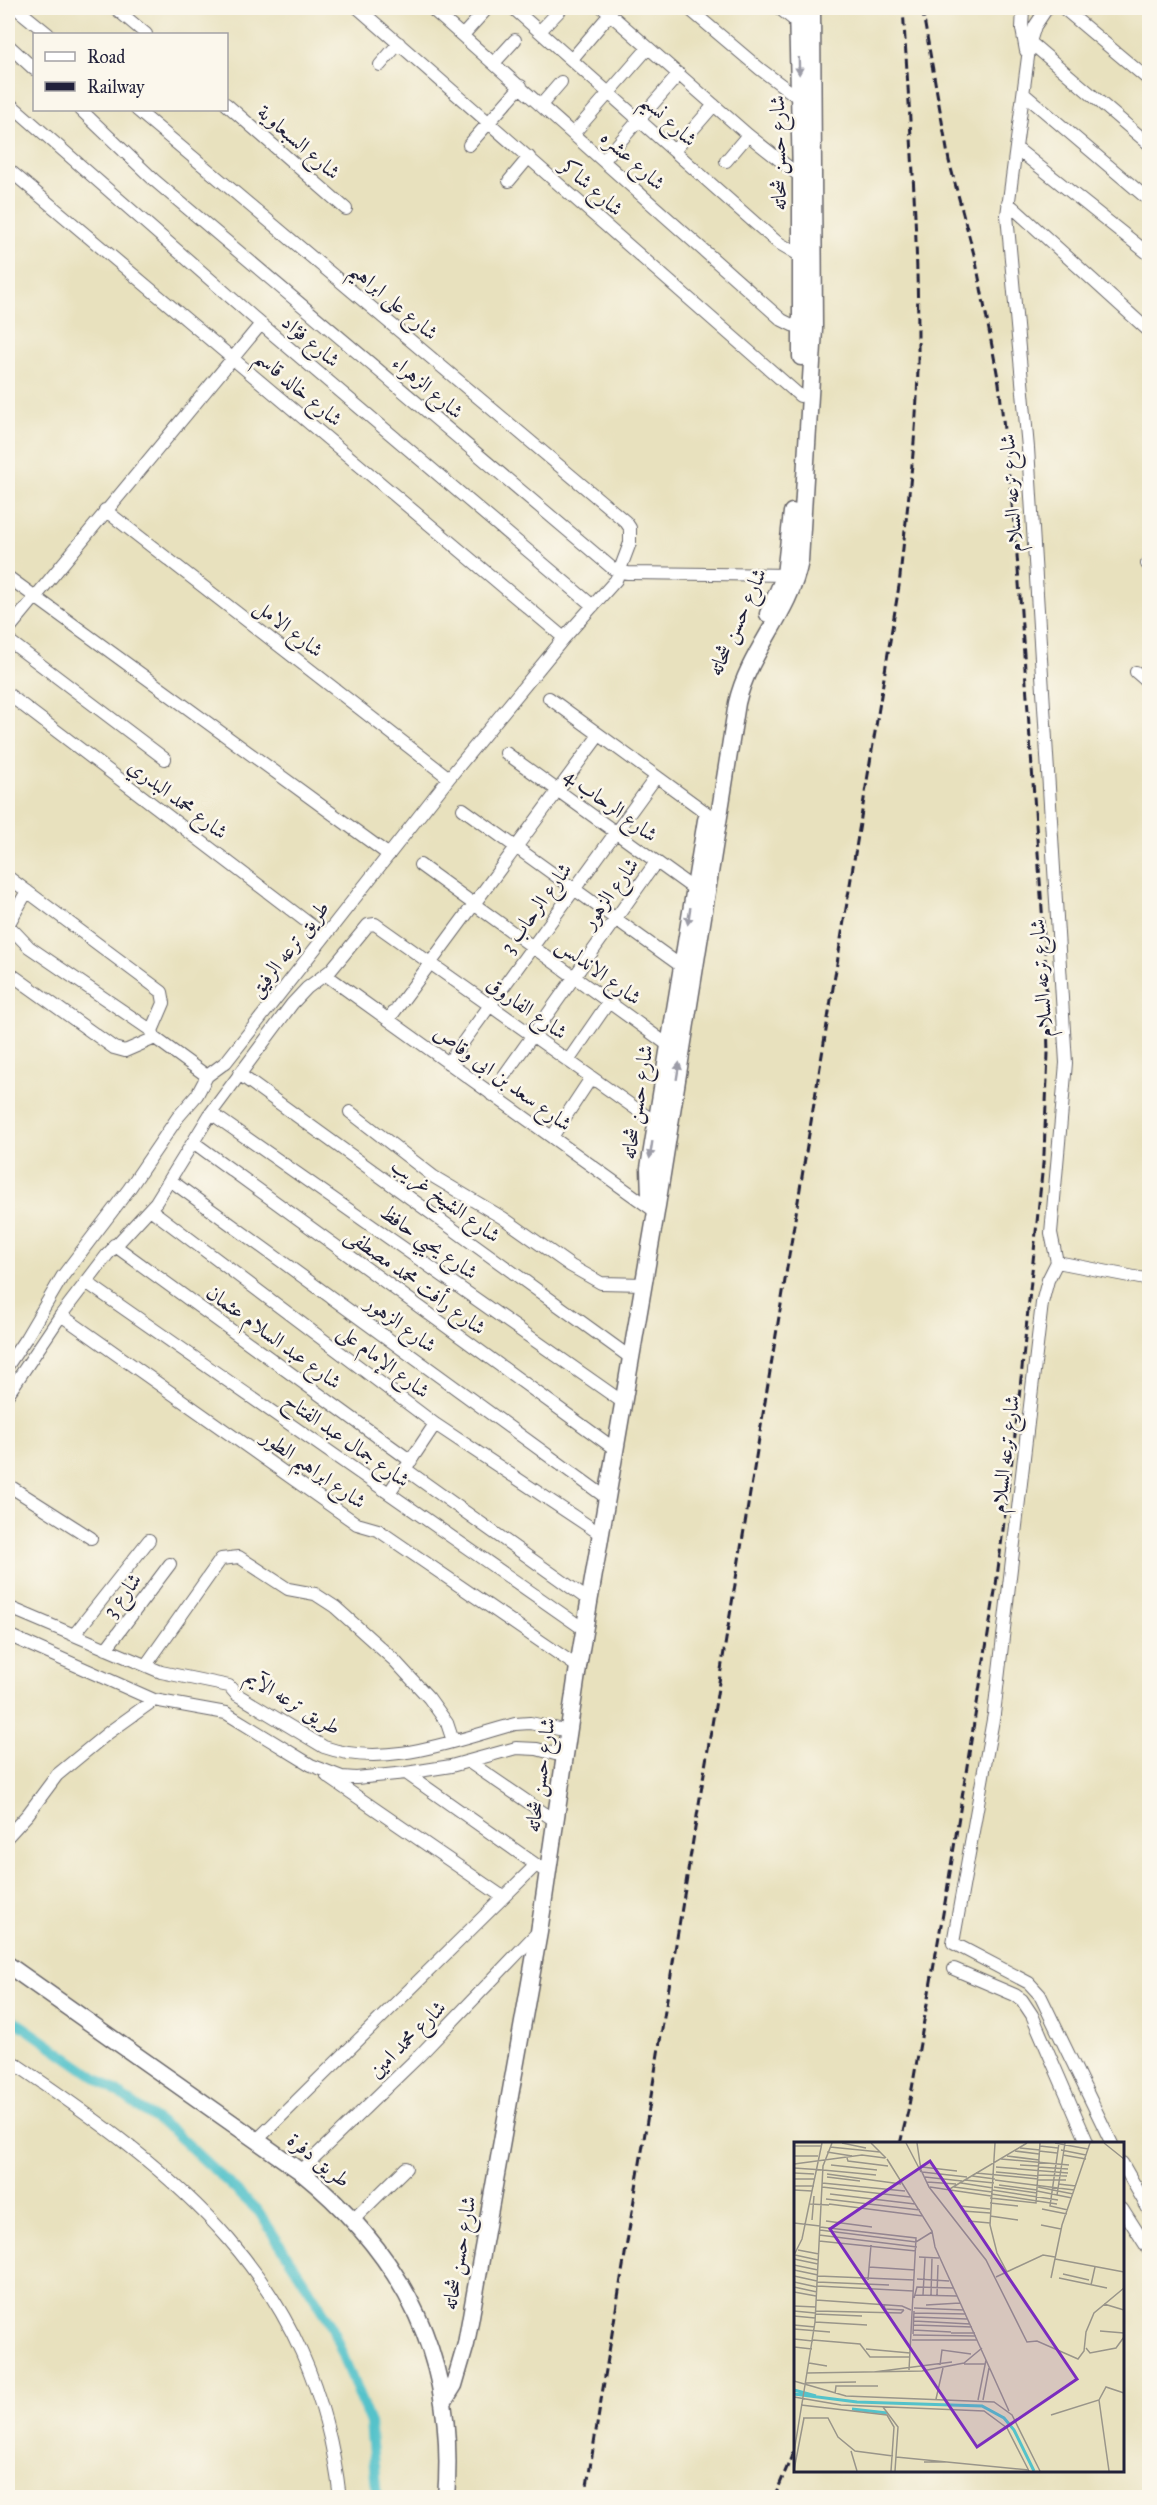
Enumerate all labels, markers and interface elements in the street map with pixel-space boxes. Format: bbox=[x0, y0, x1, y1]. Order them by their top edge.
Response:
legend bbox=[33, 33, 228, 111]
text: Road bbox=[87, 46, 125, 68]
one-way arrow bbox=[794, 56, 803, 75]
text: Railway bbox=[87, 76, 145, 98]
street label: شارع نسيم bbox=[630, 88, 703, 158]
street label: شارع حسن شحاته bbox=[764, 95, 797, 211]
street label: شارع السبعاوية bbox=[249, 99, 346, 189]
street label: شارع عشره bbox=[592, 124, 671, 200]
street label: شارع شاكر bbox=[550, 151, 629, 225]
street label: شارع على ابراهيم bbox=[339, 256, 444, 352]
street label: شارع فؤاد bbox=[273, 309, 346, 377]
street label: شارع خالد قاسم bbox=[245, 344, 348, 438]
street label: شارع الزهراء bbox=[384, 350, 469, 428]
street label: شارع ترعه السلام bbox=[994, 433, 1033, 553]
street label: شارع حسن شحاته bbox=[702, 564, 777, 682]
street label: شارع الامل bbox=[246, 593, 329, 667]
street label: شارع محمد البدري bbox=[120, 753, 233, 849]
street label: شارع الرحاب 4 bbox=[556, 762, 663, 852]
street label: شارع الزهور bbox=[574, 852, 648, 938]
street label: شارع الرحاب 3 bbox=[494, 857, 582, 962]
street label: طريق ترعه الرفيق bbox=[243, 895, 335, 1003]
one-way arrow bbox=[685, 907, 694, 926]
street label: شارع ترعه السلام bbox=[1024, 918, 1063, 1038]
street label: شارع الاندلس bbox=[548, 931, 647, 1015]
street label: شارع الفاروق bbox=[479, 971, 573, 1049]
street label: شارع سعد بن ابى وقاص bbox=[426, 1019, 577, 1141]
street label: شارع حسن شحاته bbox=[615, 1043, 664, 1162]
one-way arrow bbox=[674, 1062, 683, 1081]
one-way arrow bbox=[647, 1141, 656, 1160]
street label: شارع الشيخ غريب bbox=[383, 1152, 506, 1253]
street label: شارع يحيي حافظ bbox=[371, 1199, 483, 1291]
street label: شارع رأفت محمد مصطفى bbox=[338, 1220, 492, 1345]
street label: شارع عبد السلام عثمان bbox=[198, 1279, 347, 1399]
street label: شارع الزهور bbox=[356, 1288, 442, 1362]
street label: شارع الإمام على bbox=[330, 1318, 435, 1408]
street label: شارع جمال عبد الفتاح bbox=[276, 1387, 415, 1498]
street label: شارع ترعه السلام bbox=[985, 1394, 1030, 1515]
street label: شارع ابراهيم الطور bbox=[251, 1422, 371, 1521]
street label: شارع 3 bbox=[97, 1567, 151, 1626]
street label: طريق ترعه الآيم bbox=[238, 1663, 346, 1745]
street label: شارع حسن شحاته bbox=[519, 1716, 566, 1835]
street label: شارع محمد امين bbox=[363, 1995, 455, 2087]
street label: طريق دفرة bbox=[282, 2127, 356, 2193]
inset map bbox=[794, 2142, 1124, 2472]
street label: شارع حسن شحاته bbox=[436, 2194, 487, 2313]

